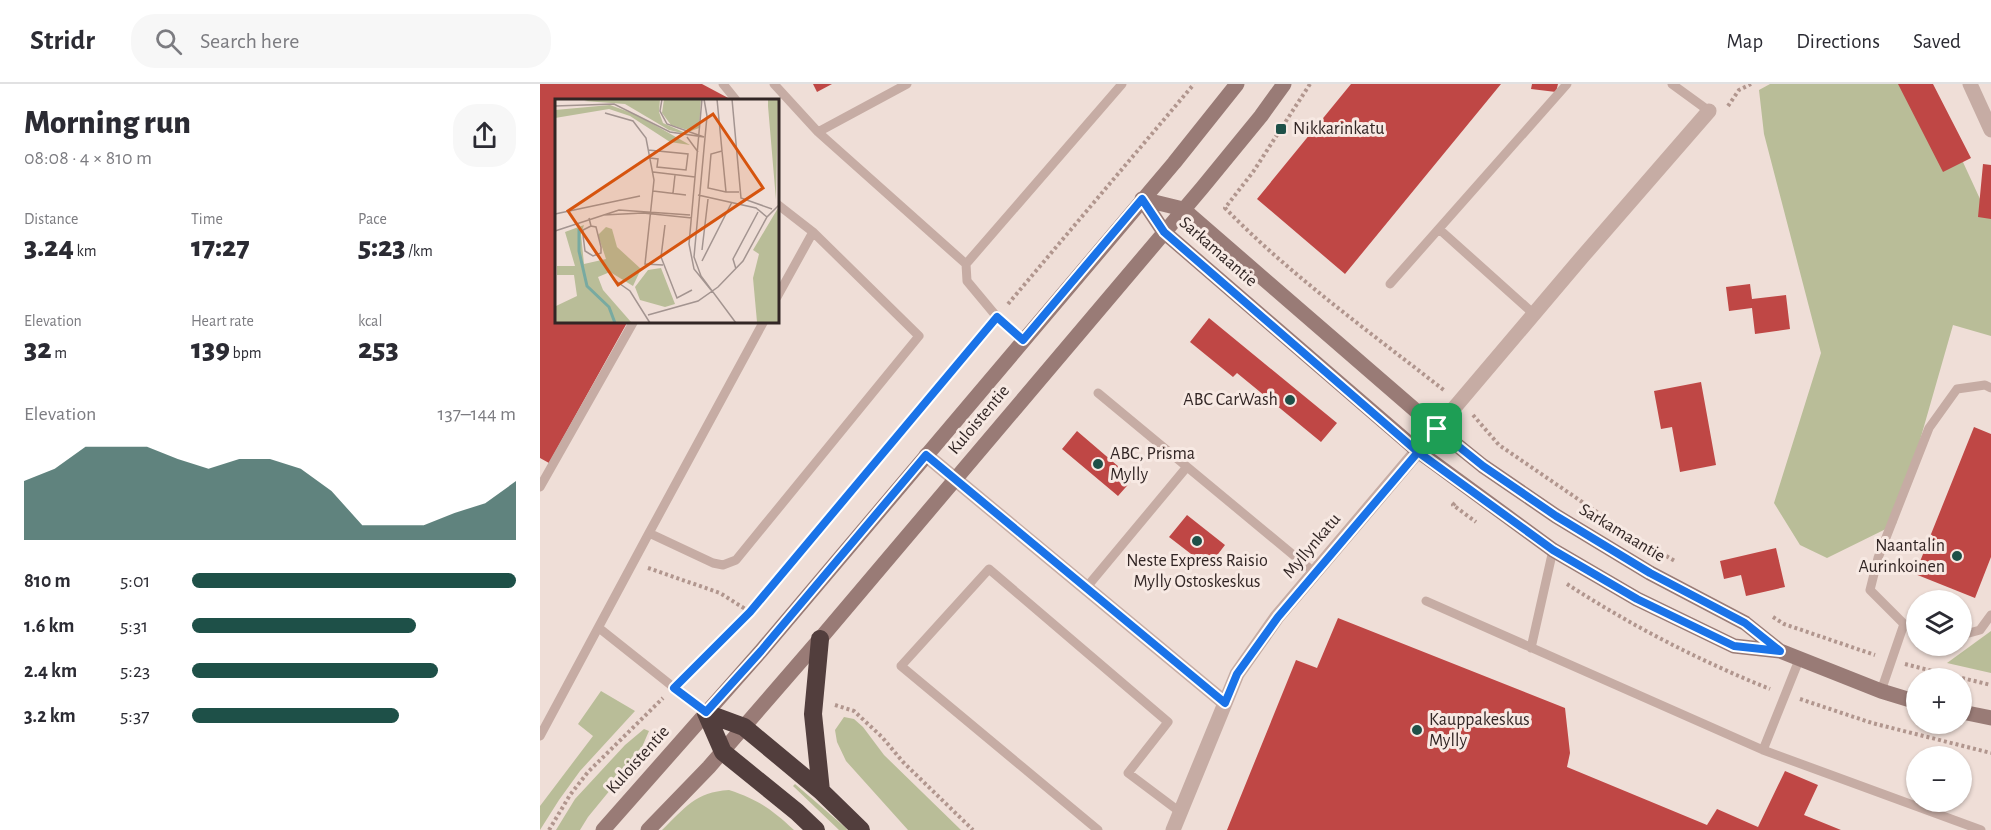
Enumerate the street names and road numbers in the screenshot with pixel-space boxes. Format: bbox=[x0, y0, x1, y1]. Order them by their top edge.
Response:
street label: Sarkamaantie bbox=[1176, 214, 1260, 290]
street label: Kuloistentie bbox=[945, 382, 1013, 458]
street label: Sarkamaantie bbox=[1576, 500, 1668, 566]
street label: Myllynkatu bbox=[1280, 510, 1344, 582]
street label: Kuloistentie bbox=[603, 723, 673, 797]

